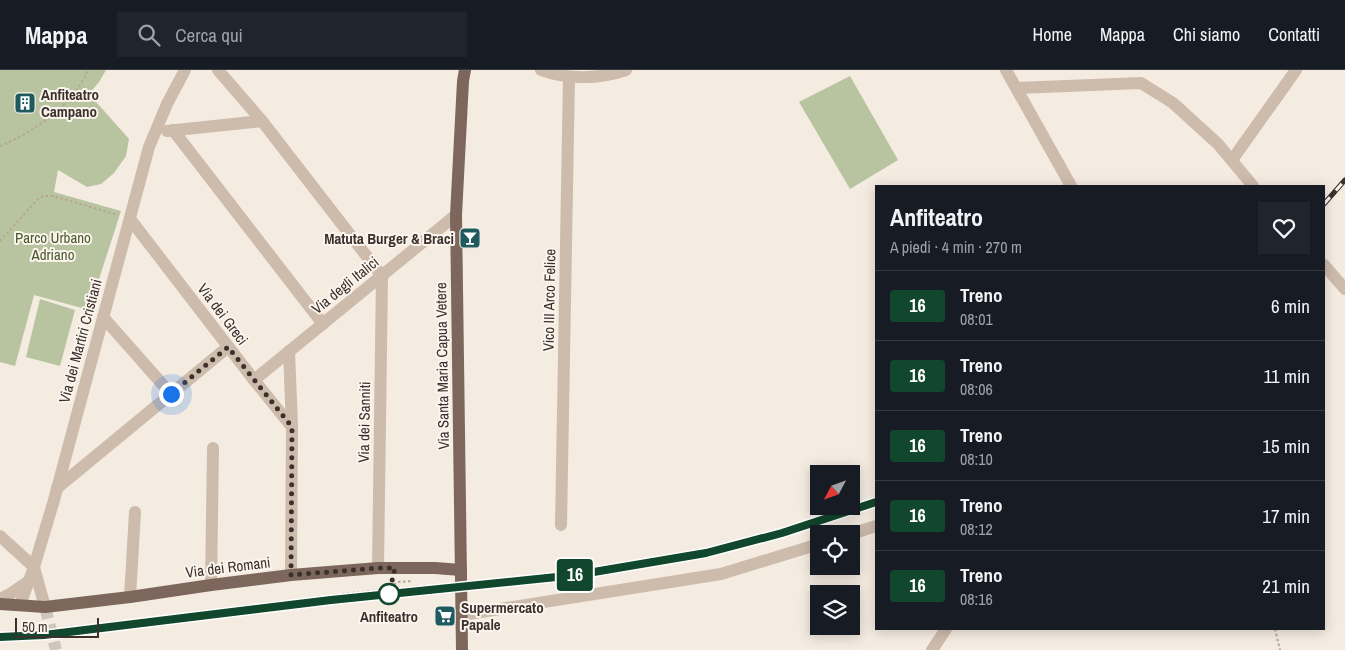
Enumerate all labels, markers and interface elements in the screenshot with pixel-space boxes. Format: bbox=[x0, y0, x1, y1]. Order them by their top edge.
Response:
search box bbox=[117, 12, 467, 57]
text: Mappa bbox=[25, 19, 87, 51]
icon: search bbox=[135, 21, 163, 49]
text: Cerca qui bbox=[175, 22, 243, 48]
text: Home bbox=[1033, 22, 1072, 47]
text: Mappa bbox=[1100, 22, 1145, 47]
text: Chi siamo bbox=[1173, 22, 1240, 47]
text: Contatti bbox=[1268, 22, 1320, 47]
place label: Anfiteatro Campano bbox=[41, 84, 99, 122]
building icon: Anfiteatro Campano bbox=[13, 91, 37, 115]
text: Anfiteatro bbox=[890, 201, 983, 233]
button: heart bbox=[1258, 202, 1310, 254]
bar icon: Matuta Burger & Braci bbox=[458, 226, 482, 250]
park label: Parco Urbano Adriano bbox=[15, 227, 91, 265]
place label: Matuta Burger & Braci bbox=[324, 228, 454, 249]
text: A piedi · 4 min · 270 m bbox=[890, 236, 1022, 258]
street label: Vico III Arco Felice bbox=[538, 248, 560, 351]
street label: Via degli Italici bbox=[307, 251, 383, 319]
street label: Via dei Martiri Cristiani bbox=[53, 277, 107, 405]
street label: Via dei Greci bbox=[193, 279, 253, 349]
street label: Via Santa Maria Capua Vetere bbox=[430, 282, 454, 450]
text: Treno bbox=[960, 282, 1002, 308]
text: 16 bbox=[909, 293, 926, 318]
text: 6 min bbox=[1271, 293, 1310, 319]
text: 08:01 bbox=[960, 308, 993, 330]
text: Treno bbox=[960, 352, 1002, 378]
text: 16 bbox=[909, 363, 926, 388]
text: 11 min bbox=[1264, 363, 1310, 389]
text: 08:06 bbox=[960, 378, 993, 400]
street label: Via dei Sanniti bbox=[353, 381, 375, 463]
your location bbox=[159, 382, 184, 407]
text: Treno bbox=[960, 422, 1002, 448]
text: 16 bbox=[909, 433, 926, 458]
text: 15 min bbox=[1262, 433, 1310, 459]
text: 08:10 bbox=[960, 448, 993, 470]
north arrow bbox=[810, 465, 860, 515]
map controls bbox=[810, 465, 860, 635]
text: Treno bbox=[960, 492, 1002, 518]
text: 16 bbox=[909, 503, 926, 528]
text: 17 min bbox=[1262, 503, 1310, 529]
text: 08:12 bbox=[960, 518, 993, 540]
button: locate bbox=[810, 525, 860, 575]
street label: Via dei Romani bbox=[184, 551, 272, 583]
line badge: 16 bbox=[552, 559, 598, 591]
text: 16 bbox=[567, 562, 583, 587]
text: Treno bbox=[960, 562, 1002, 588]
text: 16 bbox=[909, 573, 926, 598]
text: 21 min bbox=[1262, 573, 1310, 599]
marker: Anfiteatro bbox=[378, 583, 400, 605]
button: layers bbox=[810, 585, 860, 635]
text: 08:16 bbox=[960, 588, 993, 610]
place label: Supermercato Papale bbox=[461, 597, 544, 635]
supermarket icon: Supermercato Papale bbox=[433, 604, 457, 628]
place label: Anfiteatro bbox=[360, 606, 418, 627]
scale bar bbox=[15, 615, 99, 638]
text: 50 m bbox=[22, 618, 48, 636]

